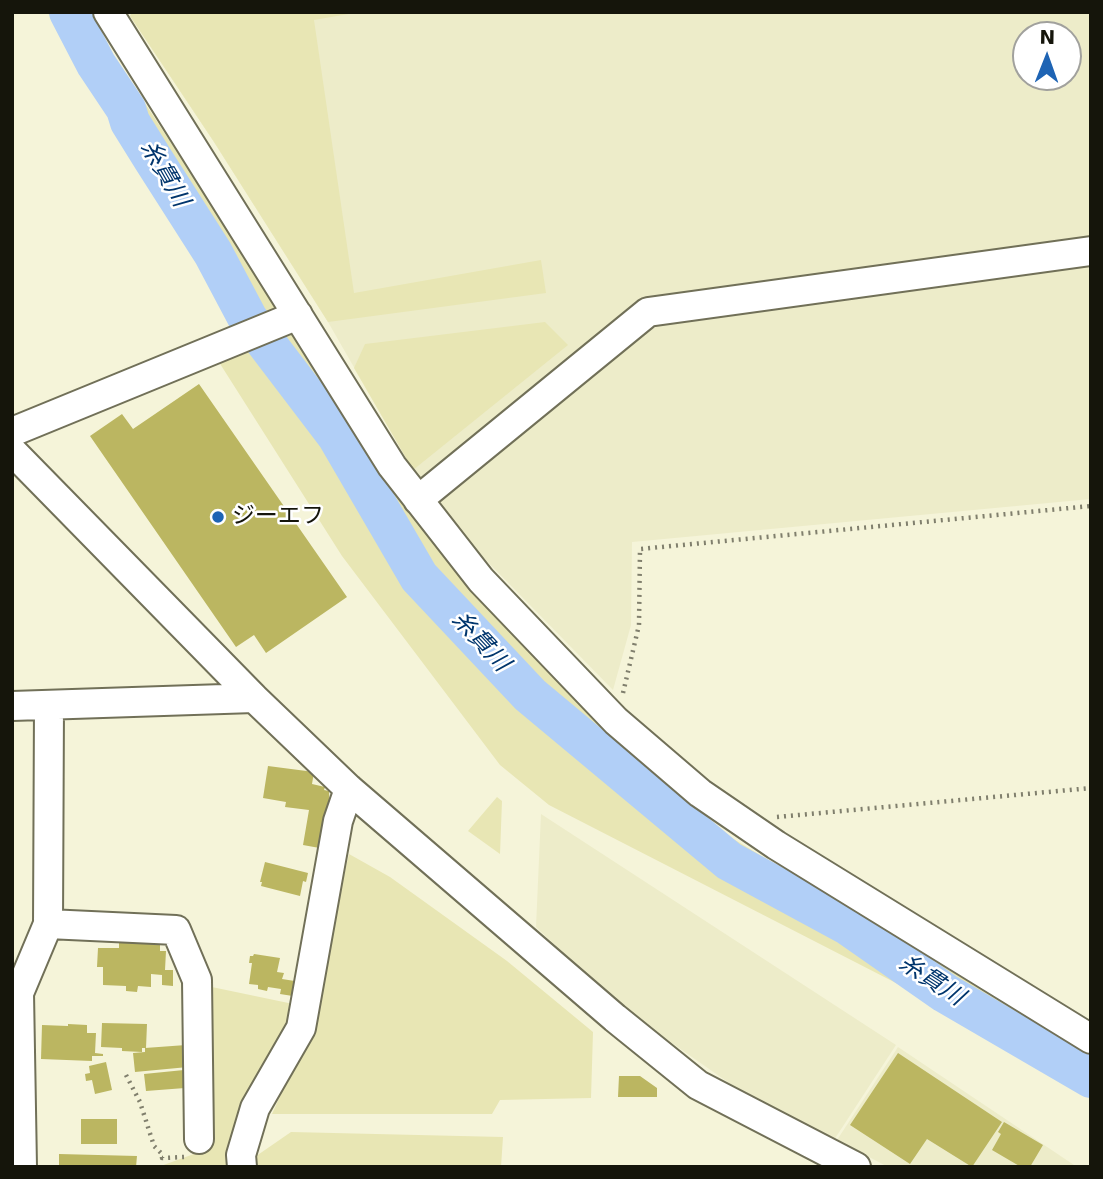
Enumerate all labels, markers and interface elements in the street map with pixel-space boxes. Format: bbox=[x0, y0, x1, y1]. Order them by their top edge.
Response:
north arrow bbox=[1012, 21, 1082, 91]
text: N bbox=[1039, 26, 1055, 48]
water label: 糸貫川 bbox=[134, 136, 194, 212]
place label: ジーエフ bbox=[232, 503, 324, 531]
marker: ジーエフ bbox=[210, 509, 226, 525]
water label: 糸貫川 bbox=[445, 606, 515, 678]
water label: 糸貫川 bbox=[893, 949, 969, 1013]

